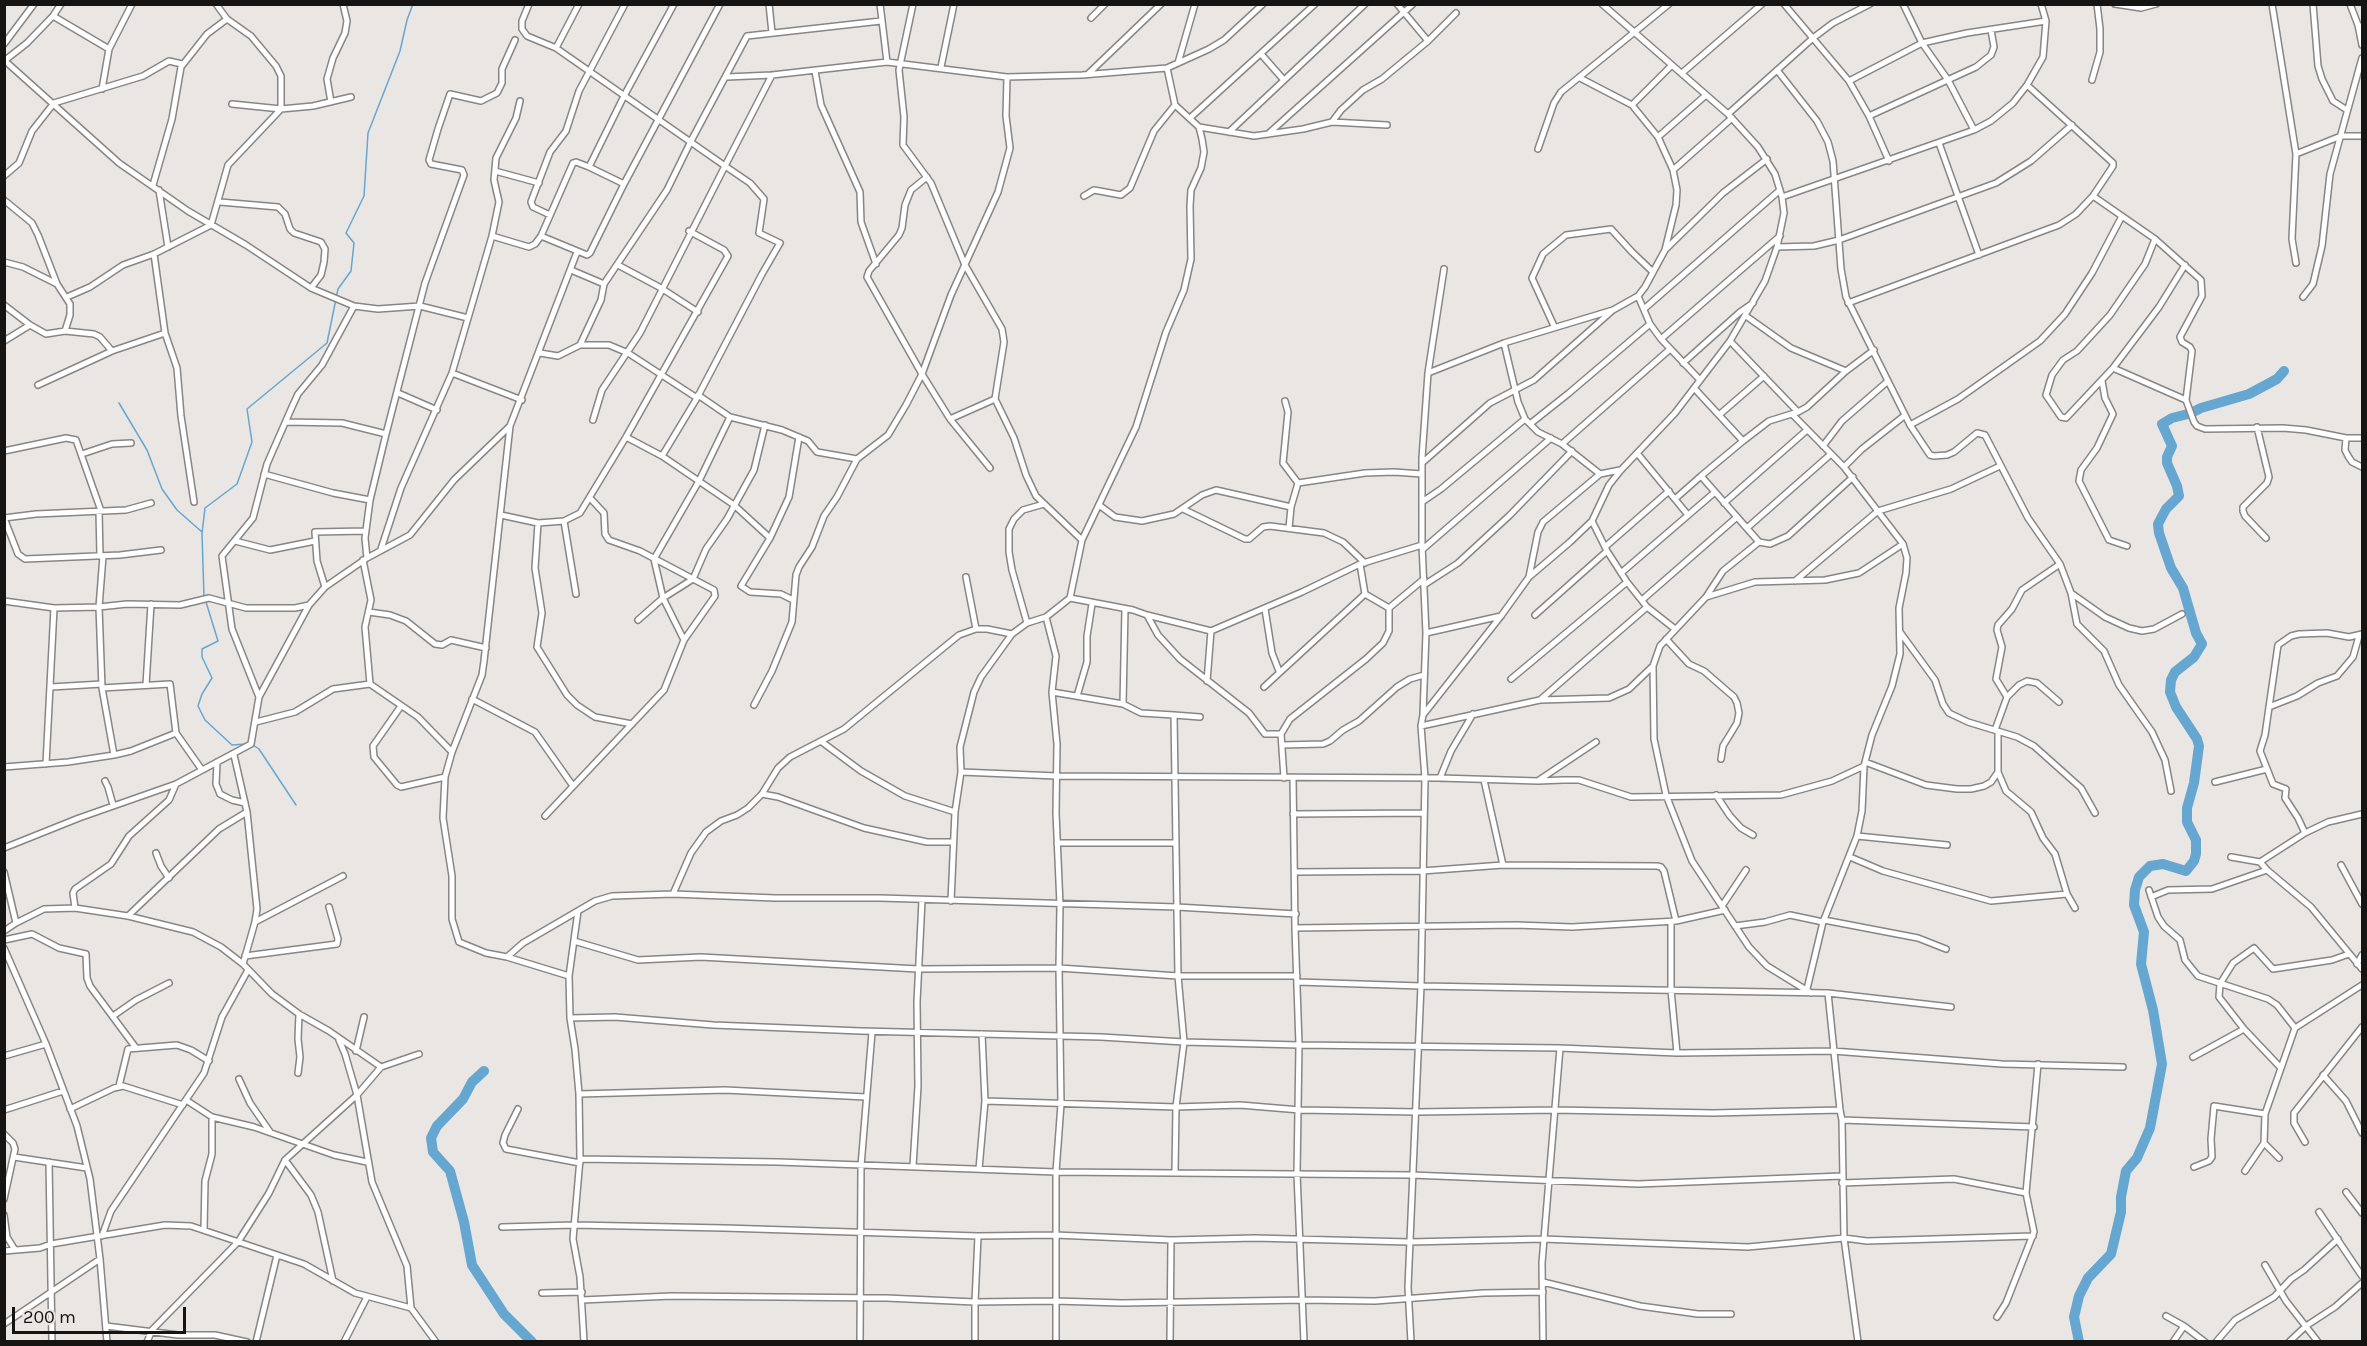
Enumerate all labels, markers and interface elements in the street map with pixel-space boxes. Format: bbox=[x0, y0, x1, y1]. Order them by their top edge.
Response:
scale bar bbox=[15, 1295, 189, 1333]
text: 200 m bbox=[23, 1306, 76, 1328]

